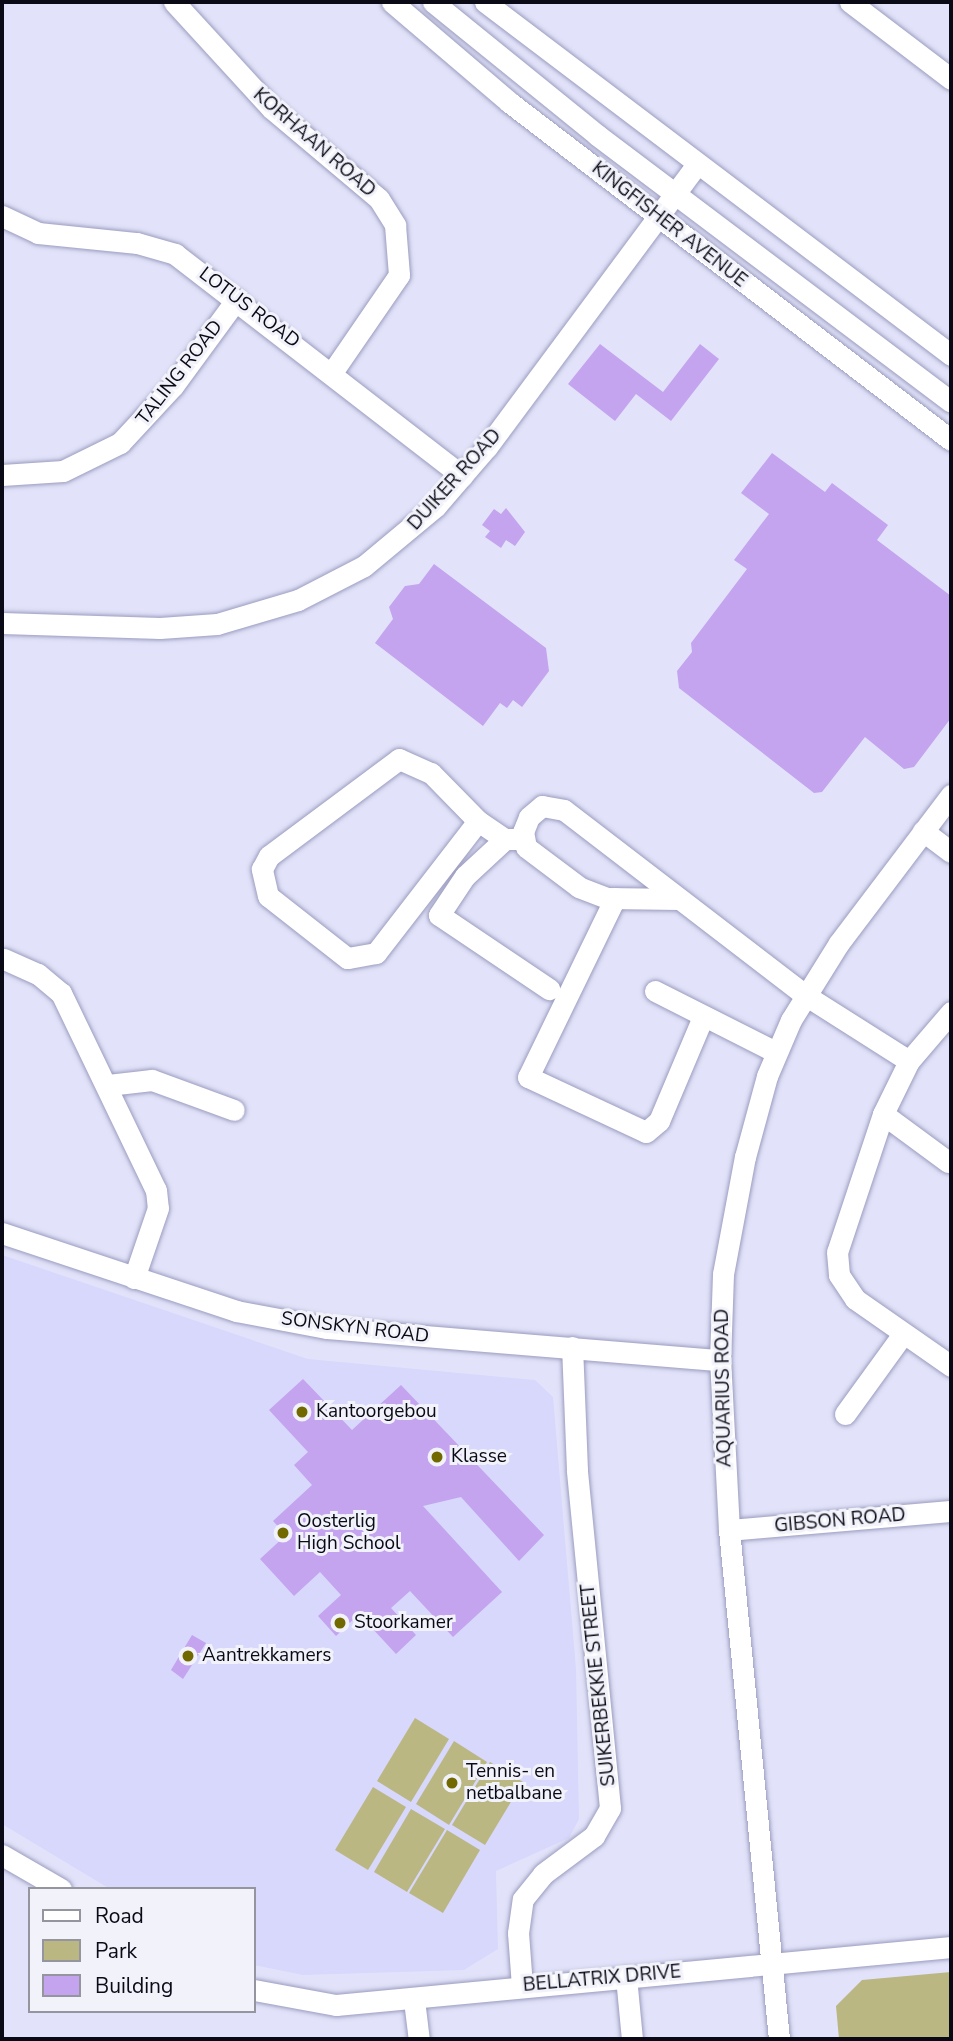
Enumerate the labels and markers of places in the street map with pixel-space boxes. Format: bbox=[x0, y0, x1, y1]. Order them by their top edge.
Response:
place label: Kantoorgebou bbox=[316, 1401, 437, 1423]
marker: Kantoorgebou bbox=[294, 1404, 310, 1420]
place label: Klasse bbox=[451, 1446, 507, 1468]
marker: Klasse bbox=[429, 1449, 445, 1465]
place label: Oosterlig High School bbox=[297, 1511, 401, 1555]
marker: Oosterlig High School bbox=[275, 1525, 291, 1541]
place label: Stoorkamer bbox=[354, 1612, 453, 1634]
marker: Stoorkamer bbox=[332, 1615, 348, 1631]
place label: Aantrekkamers bbox=[202, 1645, 331, 1667]
marker: Aantrekkamers bbox=[180, 1648, 196, 1664]
place label: Tennis- en netbalbane bbox=[466, 1761, 562, 1805]
marker: Tennis- en netbalbane bbox=[444, 1775, 460, 1791]

